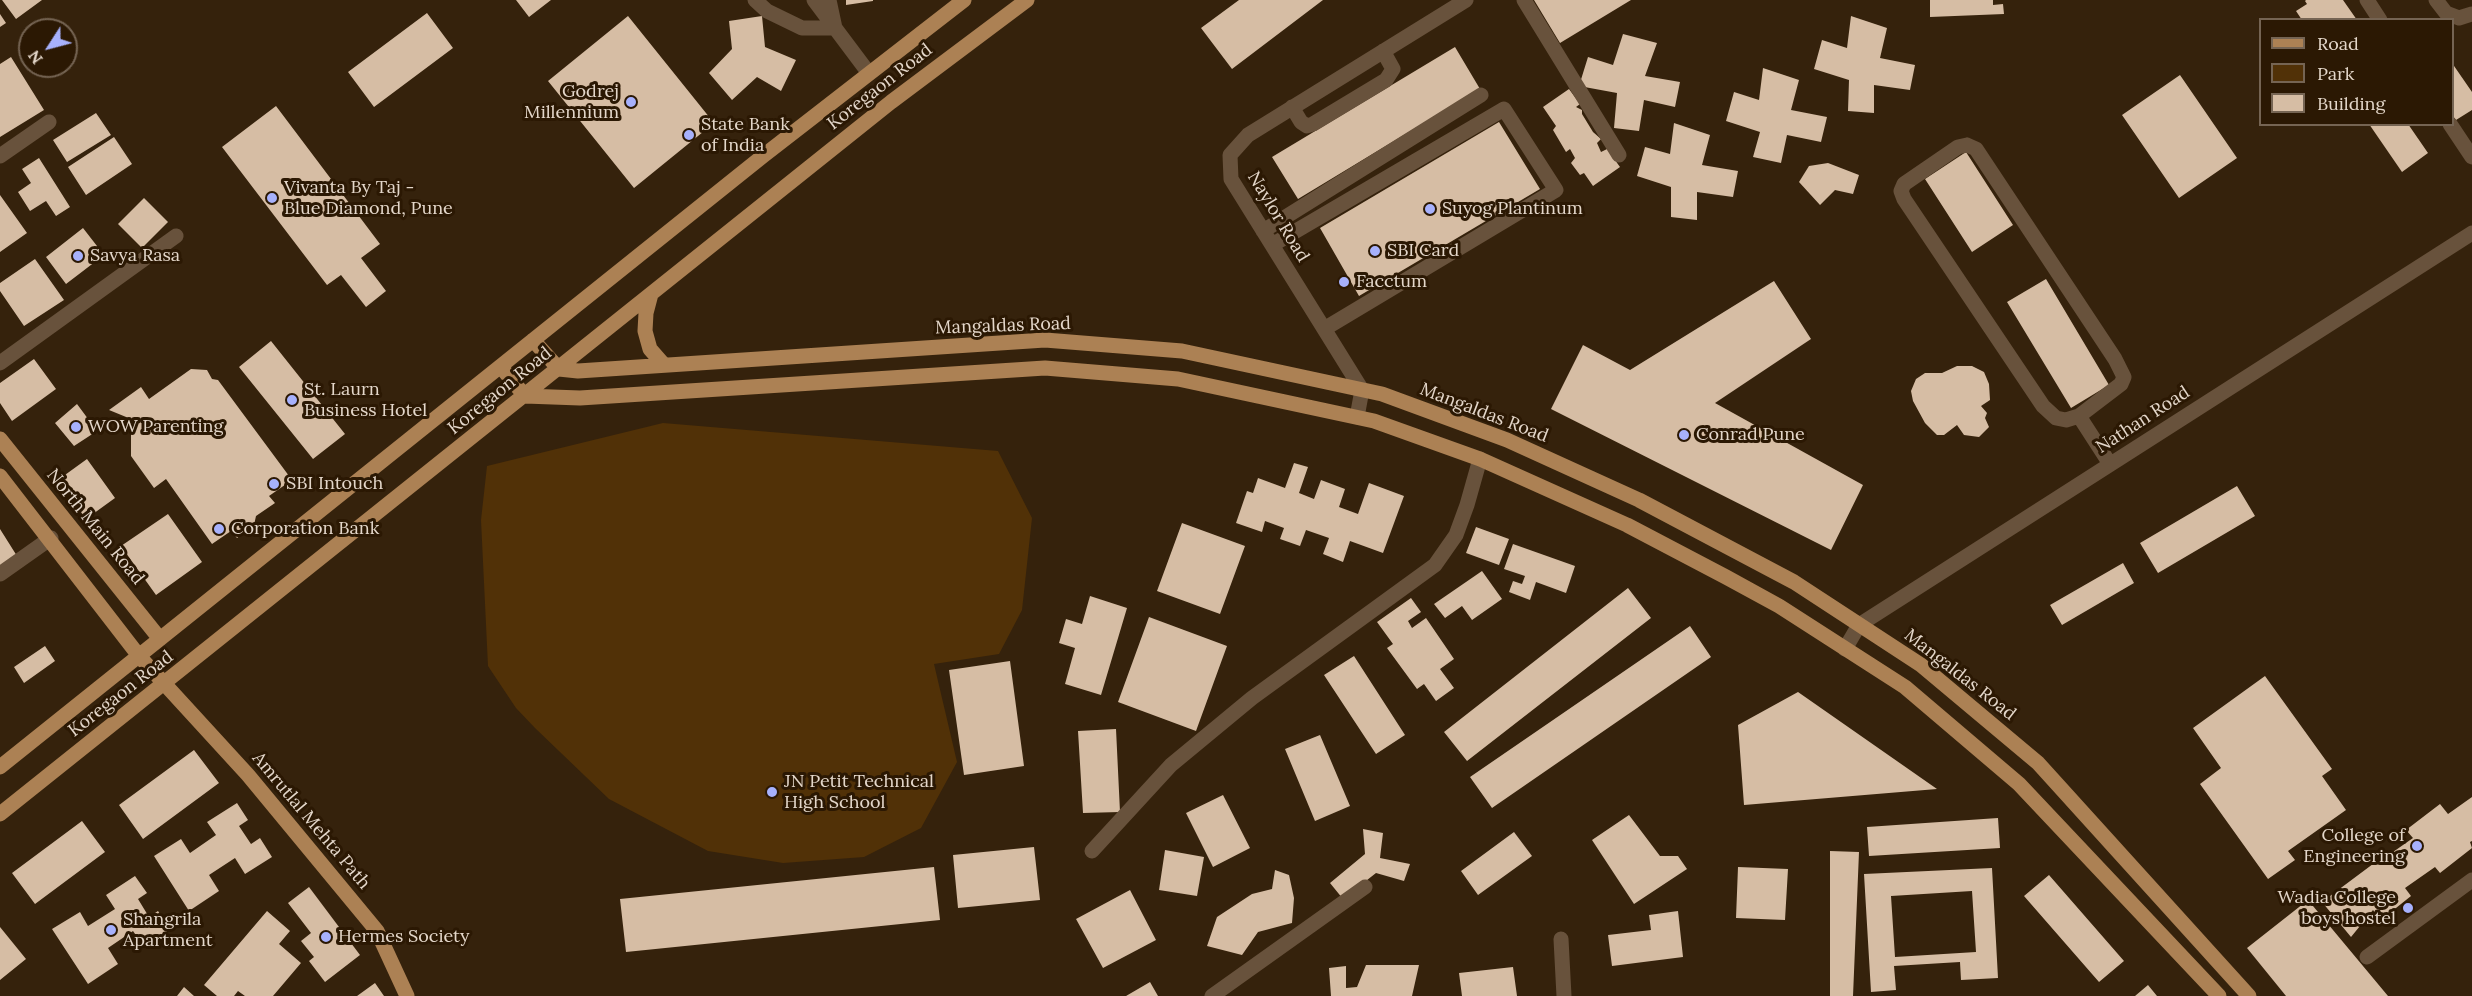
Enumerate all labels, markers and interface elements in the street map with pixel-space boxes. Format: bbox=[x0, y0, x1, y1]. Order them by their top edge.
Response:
north arrow bbox=[18, 18, 78, 78]
legend bbox=[2259, 18, 2454, 126]
text: Road bbox=[2317, 32, 2359, 55]
street label: Koregaon Road bbox=[823, 39, 937, 135]
text: N bbox=[23, 47, 47, 68]
text: Park bbox=[2317, 62, 2354, 85]
place label: Godrej Millennium bbox=[524, 81, 619, 124]
text: Building bbox=[2317, 92, 2385, 115]
marker: Godrej Millennium bbox=[624, 95, 638, 109]
place label: State Bank of India bbox=[701, 114, 790, 156]
marker: State Bank of India bbox=[682, 128, 696, 142]
street label: Naylor Road bbox=[1243, 168, 1313, 266]
place label: Vivanta By Taj - Blue Diamond, Pune bbox=[284, 177, 453, 219]
marker: Vivanta By Taj - Blue Diamond, Pune bbox=[265, 191, 279, 205]
place label: Suyog Plantinum bbox=[1442, 198, 1583, 220]
marker: Suyog Plantinum bbox=[1423, 202, 1437, 216]
place label: SBI Card bbox=[1387, 240, 1459, 262]
marker: SBI Card bbox=[1368, 244, 1382, 258]
place label: Savya Rasa bbox=[90, 245, 180, 267]
marker: Savya Rasa bbox=[71, 249, 85, 263]
place label: Facctum bbox=[1356, 271, 1427, 293]
marker: Facctum bbox=[1337, 275, 1351, 289]
street label: Mangaldas Road bbox=[935, 313, 1071, 339]
street label: Koregaon Road bbox=[444, 343, 556, 439]
place label: St. Laurn Business Hotel bbox=[304, 379, 427, 422]
street label: Mangaldas Road bbox=[1417, 379, 1551, 447]
street label: Nathan Road bbox=[2092, 382, 2194, 458]
marker: St. Laurn Business Hotel bbox=[285, 393, 299, 407]
place label: WOW Parenting bbox=[88, 416, 223, 438]
marker: WOW Parenting bbox=[69, 420, 83, 434]
place label: Conrad Pune bbox=[1696, 424, 1805, 446]
marker: Conrad Pune bbox=[1677, 428, 1691, 442]
street label: North Main Road bbox=[42, 465, 148, 589]
place label: SBI Intouch bbox=[286, 473, 383, 495]
marker: SBI Intouch bbox=[267, 477, 281, 491]
place label: Corporation Bank bbox=[231, 518, 379, 540]
marker: Corporation Bank bbox=[212, 522, 226, 536]
street label: Mangaldas Road bbox=[1900, 625, 2020, 725]
street label: Koregaon Road bbox=[64, 646, 178, 742]
street label: Amrutlal Mehta Path bbox=[247, 748, 375, 894]
place label: JN Petit Technical High School bbox=[784, 771, 934, 814]
marker: JN Petit Technical High School bbox=[765, 785, 779, 799]
place label: College of Engineering bbox=[2303, 825, 2405, 868]
marker: College of Engineering bbox=[2410, 839, 2424, 853]
place label: Wadia College boys hostel bbox=[2277, 887, 2396, 930]
marker: Wadia College boys hostel bbox=[2401, 901, 2415, 915]
place label: Shangrila Apartment bbox=[123, 909, 213, 952]
marker: Shangrila Apartment bbox=[104, 923, 118, 937]
place label: Hermes Society bbox=[338, 926, 470, 948]
marker: Hermes Society bbox=[319, 930, 333, 944]

